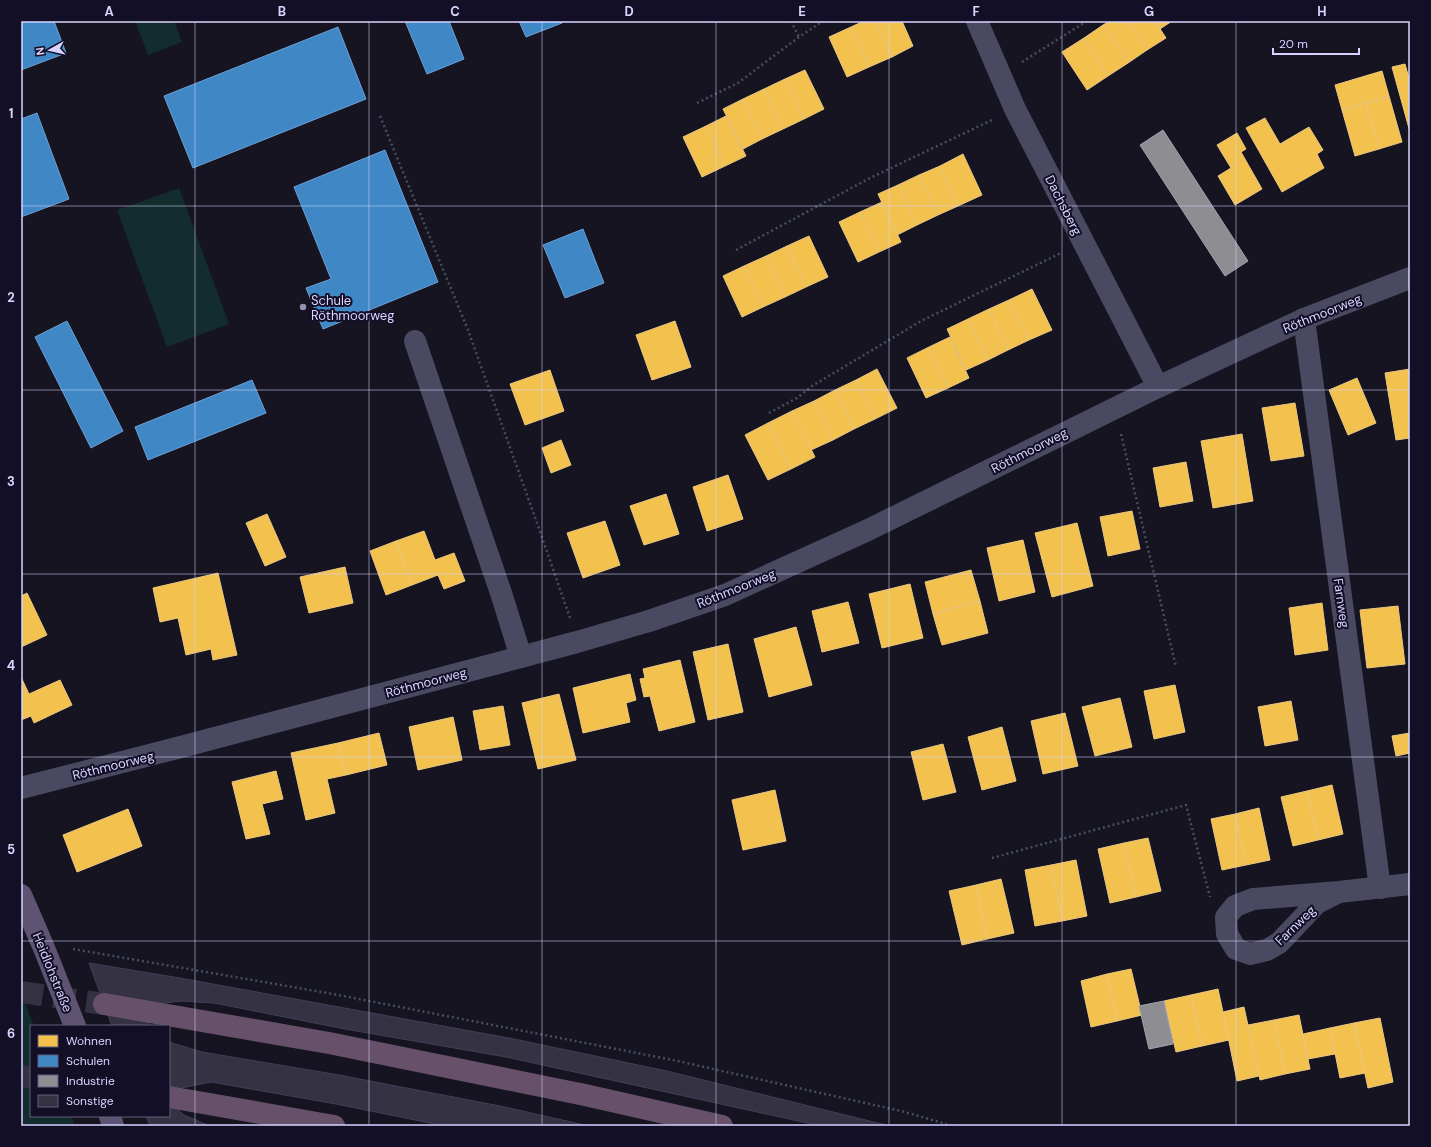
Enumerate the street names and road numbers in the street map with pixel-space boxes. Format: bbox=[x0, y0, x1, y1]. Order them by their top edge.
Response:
street label: Dachsberg bbox=[1041, 172, 1086, 238]
street label: Röthmoorweg bbox=[1280, 290, 1364, 337]
street label: Röthmoorweg bbox=[988, 424, 1070, 477]
street label: Röthmoorweg bbox=[694, 565, 778, 612]
street label: Farnweg bbox=[1330, 577, 1353, 629]
street label: Röthmoorweg bbox=[384, 663, 469, 701]
street label: Röthmoorweg bbox=[71, 747, 156, 784]
street label: Farnweg bbox=[1271, 902, 1319, 949]
street label: Heidlohstraße bbox=[29, 930, 76, 1015]

